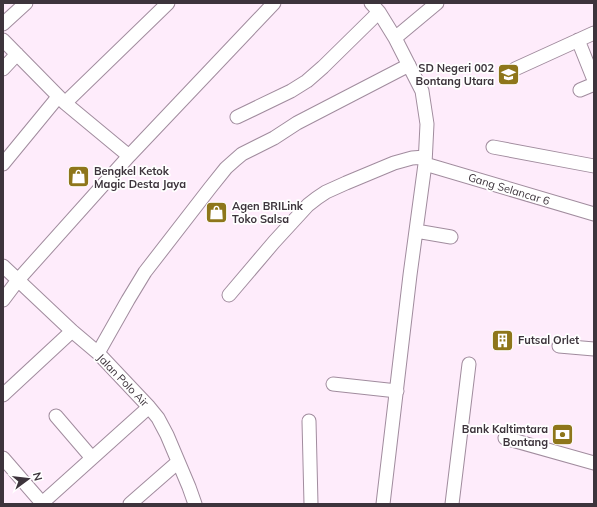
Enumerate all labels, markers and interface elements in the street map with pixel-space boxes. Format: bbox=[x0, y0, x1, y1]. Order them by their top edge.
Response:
place label: SD Negeri 002 Bontang Utara bbox=[416, 61, 494, 88]
school or university icon: SD Negeri 002 Bontang Utara bbox=[496, 61, 522, 87]
shop icon: Bengkel Ketok Magic Desta Jaya bbox=[65, 164, 91, 190]
place label: Bengkel Ketok Magic Desta Jaya bbox=[94, 164, 186, 191]
street label: Gang Selancar 6 bbox=[467, 170, 552, 208]
shop icon: Agen BRILink Toko Salsa bbox=[203, 199, 229, 225]
place label: Agen BRILink Toko Salsa bbox=[232, 199, 304, 226]
building icon: Futsal Orlet bbox=[489, 327, 515, 353]
place label: Futsal Orlet bbox=[518, 333, 579, 347]
street label: Jalan Polo Air bbox=[94, 351, 152, 409]
place label: Bank Kaltimtara Bontang bbox=[462, 422, 548, 449]
bank icon: Bank Kaltimtara Bontang bbox=[550, 422, 576, 448]
north arrow bbox=[8, 459, 48, 499]
text: N bbox=[30, 471, 45, 482]

